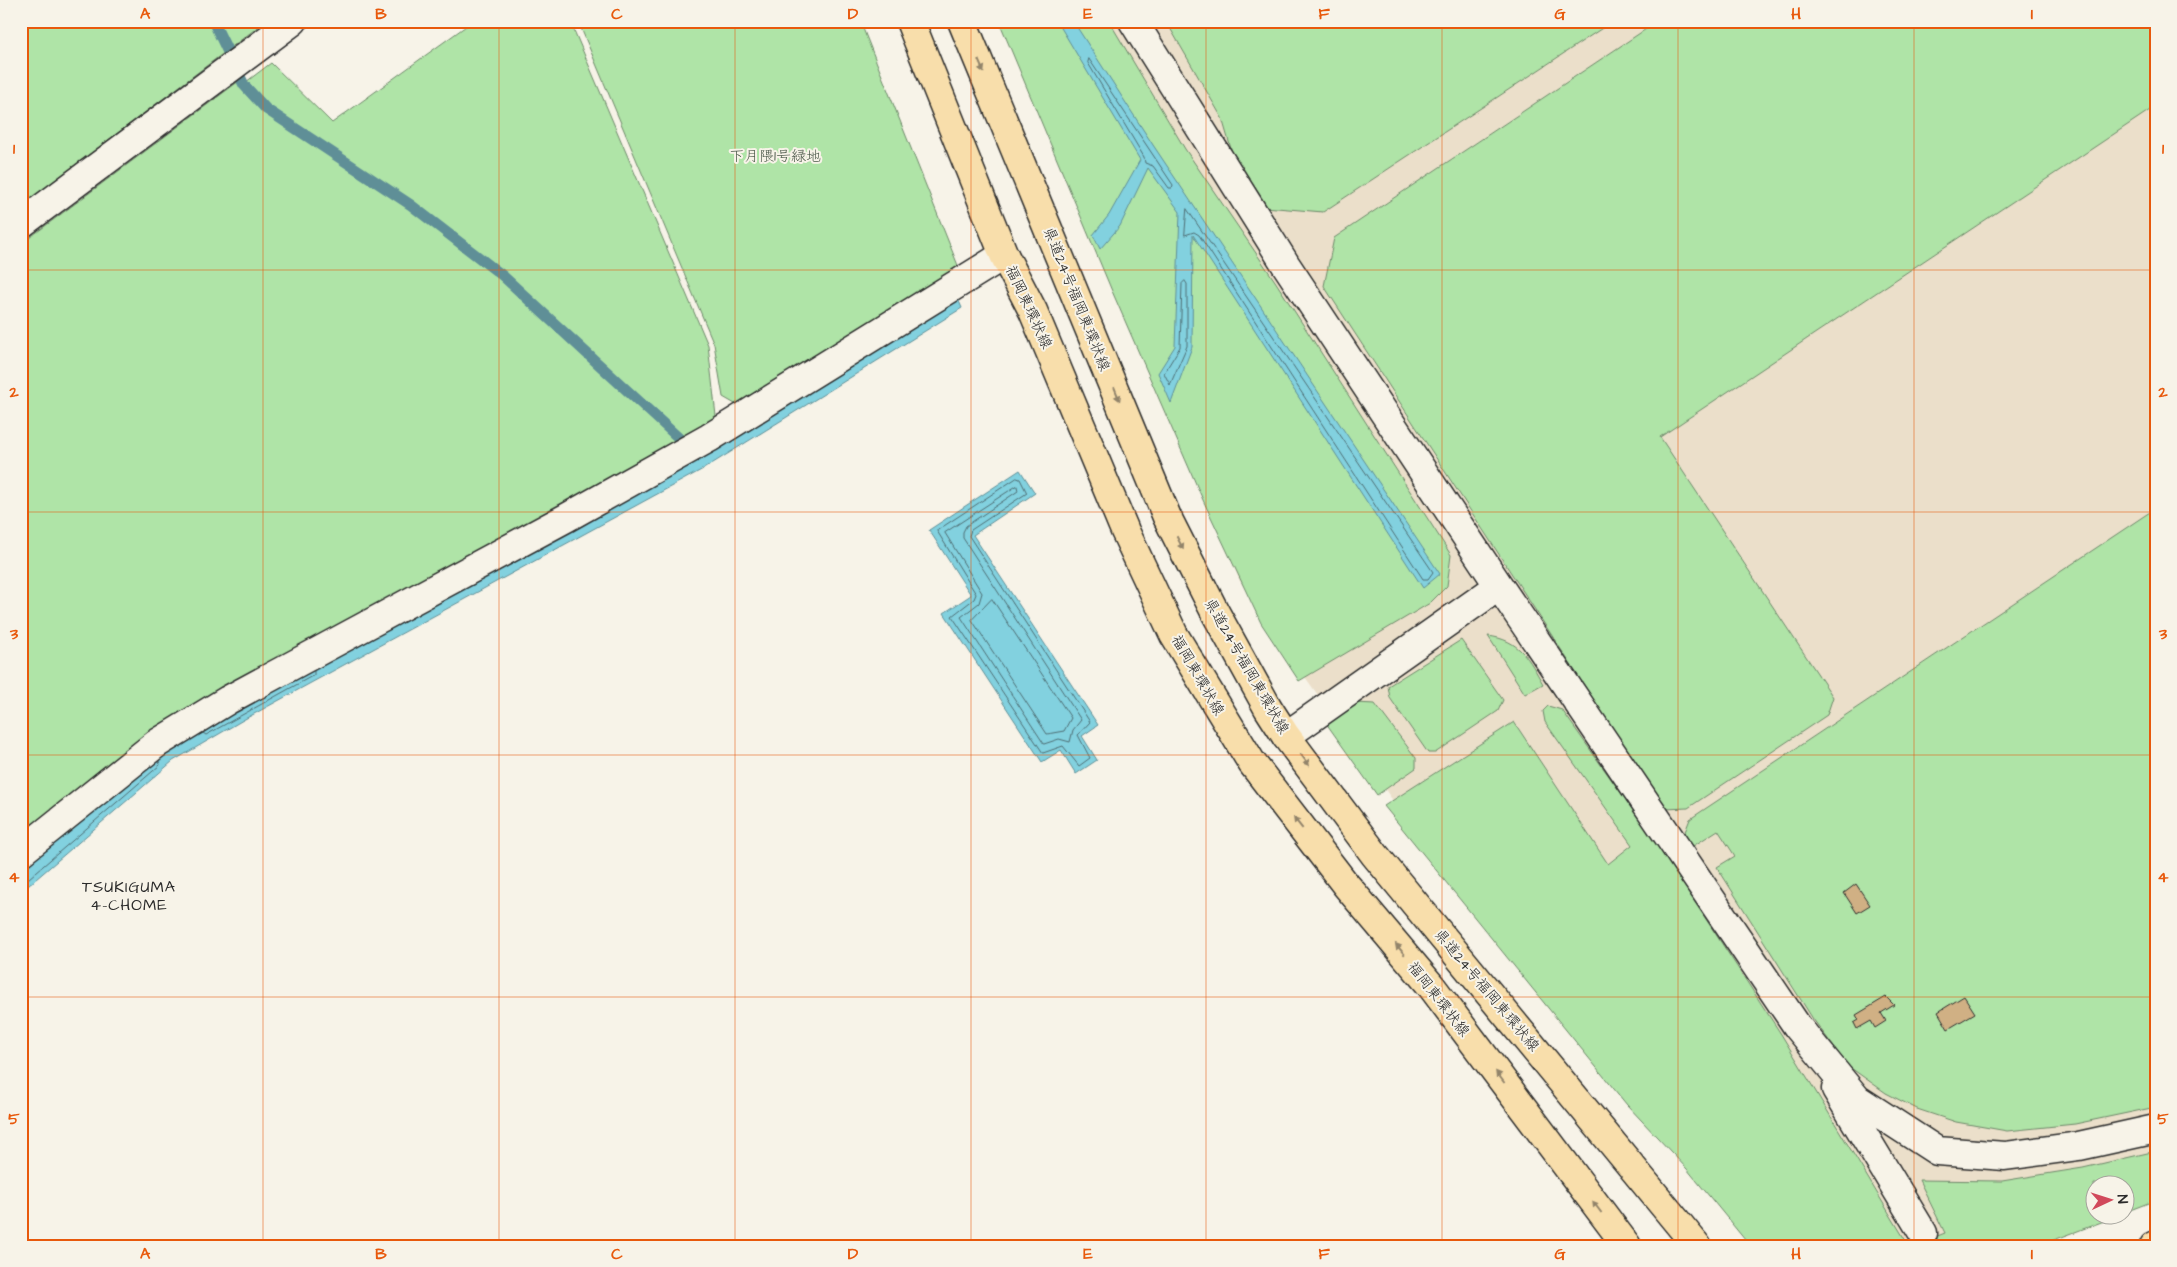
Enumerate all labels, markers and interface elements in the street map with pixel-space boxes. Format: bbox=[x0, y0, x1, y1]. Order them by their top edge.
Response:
text: A bbox=[140, 3, 151, 25]
text: B bbox=[375, 3, 387, 25]
text: C bbox=[611, 3, 623, 25]
text: D bbox=[848, 3, 859, 25]
text: E bbox=[1083, 3, 1093, 25]
text: F bbox=[1318, 3, 1330, 25]
text: G bbox=[1554, 3, 1566, 25]
text: H bbox=[1791, 3, 1801, 25]
text: I bbox=[2031, 3, 2033, 25]
one-way arrow bbox=[977, 59, 985, 73]
text: 1 bbox=[13, 138, 16, 160]
text: 1 bbox=[2162, 138, 2165, 160]
park label: 下月隈1号緑地 bbox=[729, 146, 821, 167]
street label: 県道24号福岡東環状線 bbox=[1038, 224, 1115, 374]
street label: 福岡東環状線 bbox=[1000, 262, 1057, 352]
text: 2 bbox=[8, 381, 19, 403]
text: 2 bbox=[2157, 381, 2168, 403]
one-way arrow bbox=[1113, 387, 1121, 401]
one-way arrow bbox=[1176, 536, 1185, 551]
street label: 県道24号福岡東環状線 bbox=[1199, 594, 1294, 738]
text: 3 bbox=[9, 623, 19, 645]
text: 3 bbox=[2158, 623, 2168, 645]
street label: 福岡東環状線 bbox=[1166, 631, 1229, 719]
one-way arrow bbox=[1299, 753, 1310, 766]
one-way arrow bbox=[1292, 817, 1303, 830]
text: 4 bbox=[9, 866, 20, 888]
text: 4 bbox=[2158, 866, 2169, 888]
district label: TSUKIGUMA 4-CHOME bbox=[82, 876, 176, 916]
street label: 県道24号福岡東環状線 bbox=[1431, 925, 1543, 1055]
one-way arrow bbox=[1394, 943, 1405, 956]
street label: 福岡東環状線 bbox=[1404, 958, 1474, 1040]
one-way arrow bbox=[1495, 1070, 1505, 1084]
text: 5 bbox=[8, 1108, 20, 1130]
text: 5 bbox=[2157, 1108, 2169, 1130]
north arrow bbox=[2084, 1174, 2134, 1224]
text: N bbox=[2112, 1194, 2132, 1204]
one-way arrow bbox=[1592, 1201, 1603, 1214]
text: A bbox=[140, 1243, 151, 1265]
text: B bbox=[375, 1243, 387, 1265]
text: C bbox=[611, 1243, 623, 1265]
text: D bbox=[848, 1243, 859, 1265]
text: E bbox=[1083, 1243, 1093, 1265]
text: F bbox=[1318, 1243, 1330, 1265]
text: G bbox=[1554, 1243, 1566, 1265]
text: H bbox=[1791, 1243, 1801, 1265]
text: I bbox=[2031, 1243, 2033, 1265]

